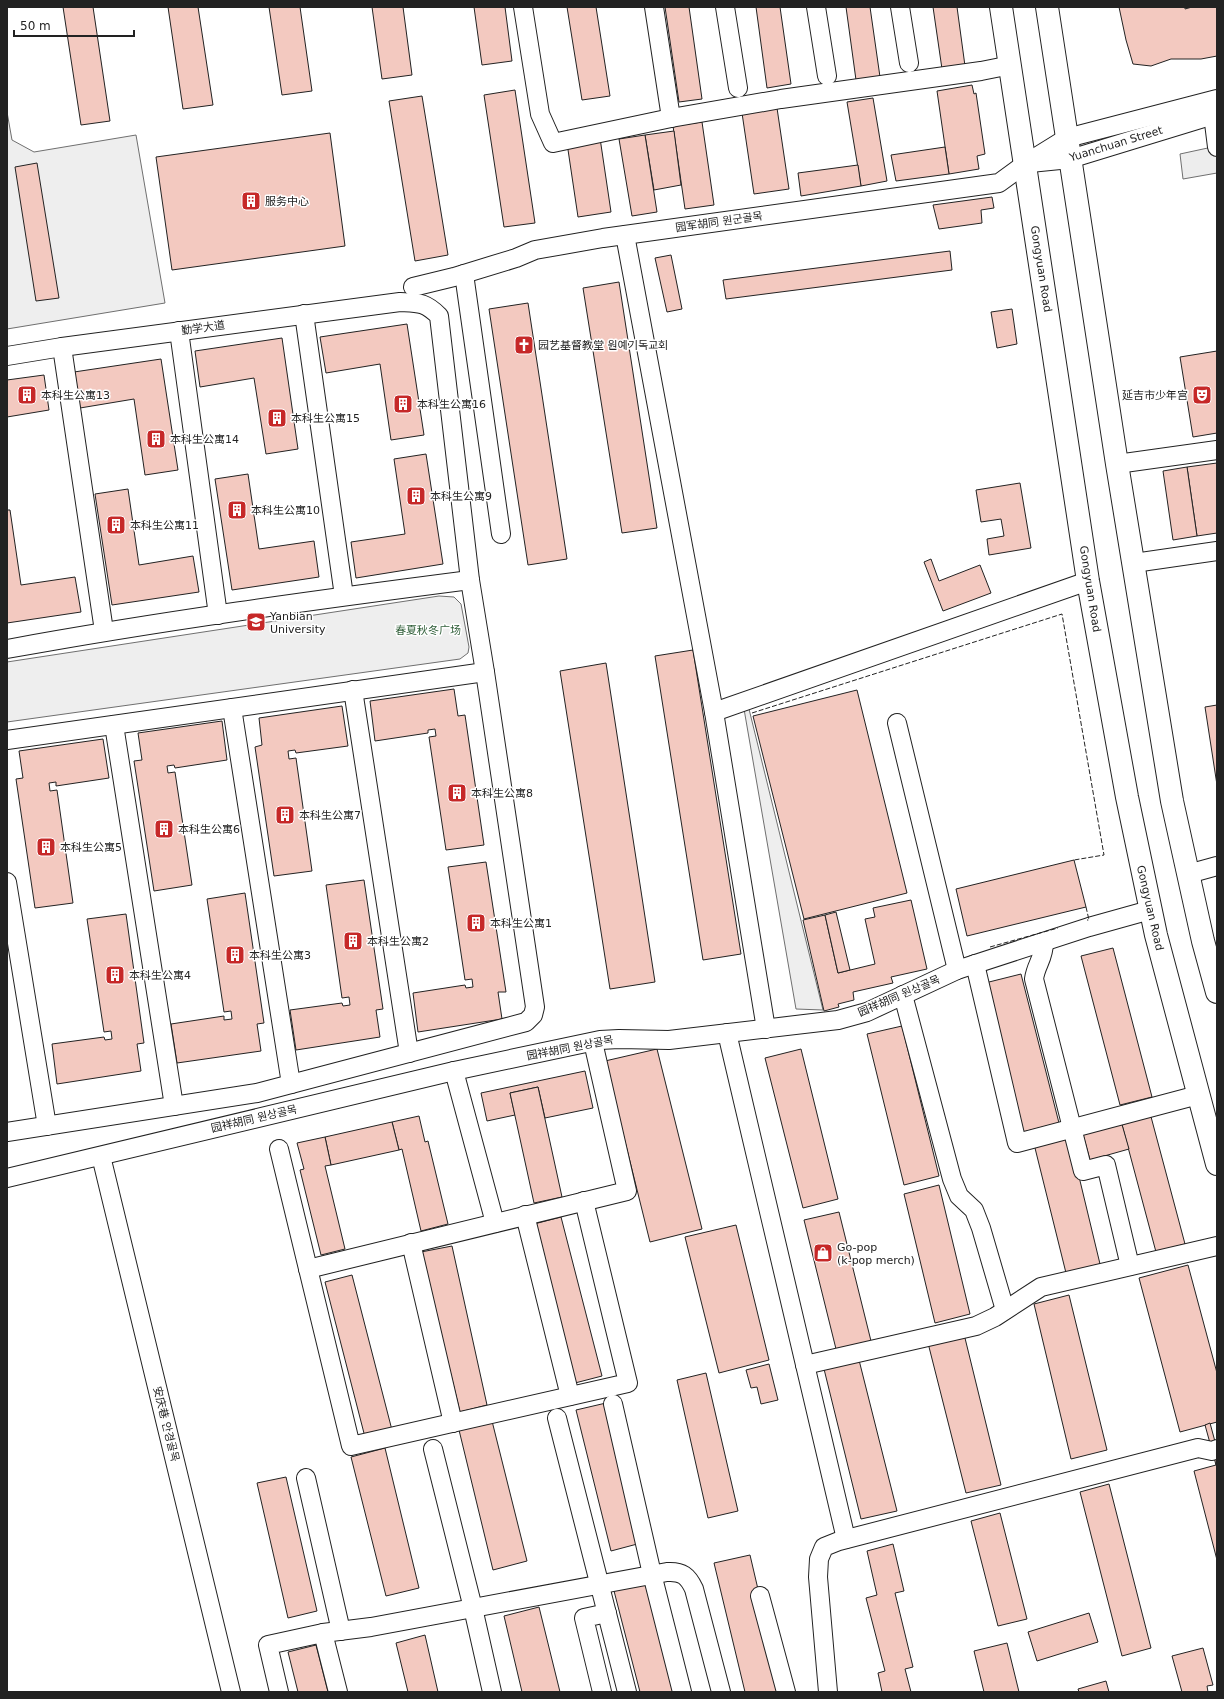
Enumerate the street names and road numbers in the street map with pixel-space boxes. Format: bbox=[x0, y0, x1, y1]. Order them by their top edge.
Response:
street label: Yuanchuan Street bbox=[1067, 123, 1165, 165]
street label: 园军胡同 원군골목 bbox=[675, 209, 763, 235]
street label: Gongyuan Road bbox=[1028, 225, 1054, 313]
street label: 勤学大道 bbox=[180, 319, 226, 337]
street label: Gongyuan Road bbox=[1077, 545, 1103, 633]
street label: Gongyuan Road bbox=[1134, 864, 1166, 952]
street label: 园祥胡同 원상골목 bbox=[856, 973, 942, 1019]
street label: 园祥胡同 원상골목 bbox=[526, 1033, 614, 1063]
street label: 园祥胡同 원상골목 bbox=[210, 1103, 298, 1135]
street label: 安庆巷 안경골목 bbox=[150, 1385, 182, 1463]

